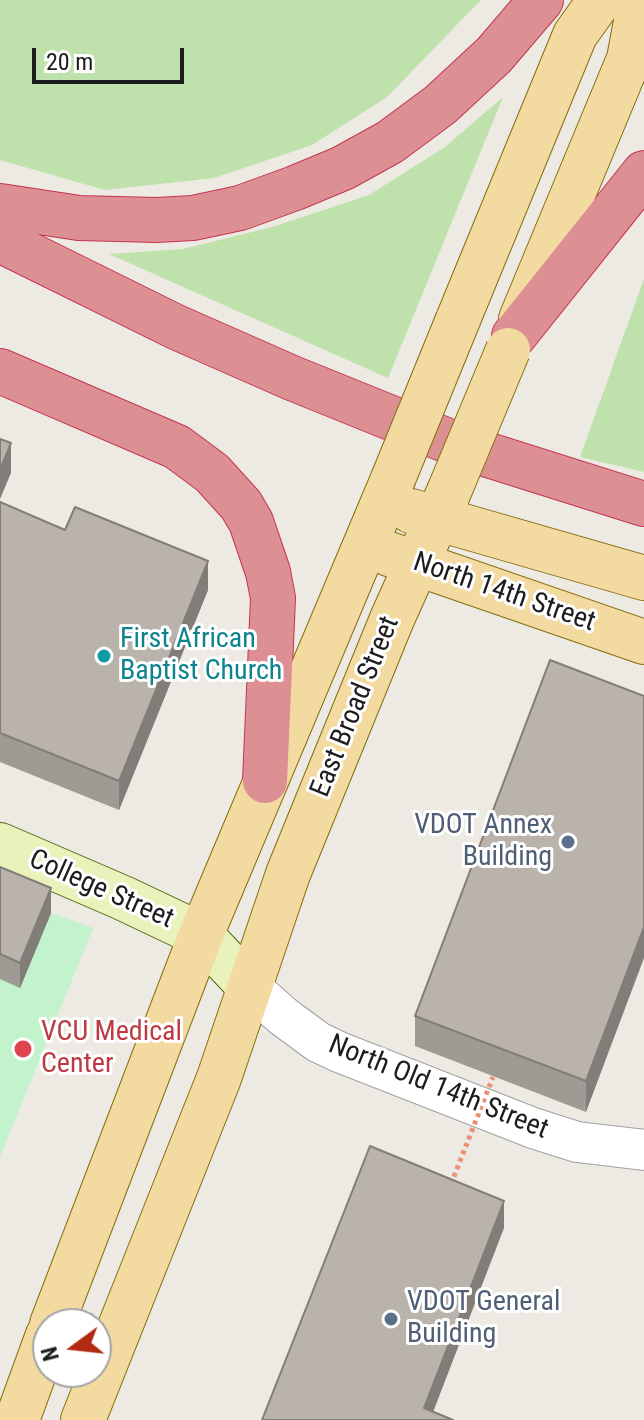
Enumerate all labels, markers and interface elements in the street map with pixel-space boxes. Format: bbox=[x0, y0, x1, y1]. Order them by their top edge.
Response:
scale bar bbox=[36, 32, 188, 82]
text: 20 m bbox=[46, 48, 93, 76]
street label: North 14th Street bbox=[409, 546, 599, 640]
street label: East Broad Street bbox=[305, 612, 407, 802]
place label: First African Baptist Church bbox=[120, 623, 282, 689]
marker: First African Baptist Church bbox=[95, 647, 113, 665]
place label: VDOT Annex Building bbox=[414, 809, 552, 875]
marker: VDOT Annex Building bbox=[559, 833, 577, 851]
street label: College Street bbox=[23, 843, 179, 937]
place label: VCU Medical Center bbox=[41, 1016, 182, 1082]
street label: North Old 14th Street bbox=[323, 1029, 553, 1147]
marker: VCU Medical Center bbox=[12, 1038, 34, 1060]
place label: VDOT General Building bbox=[407, 1286, 560, 1352]
north arrow bbox=[32, 1308, 112, 1388]
marker: VDOT General Building bbox=[382, 1310, 400, 1328]
text: N bbox=[36, 1344, 64, 1364]

